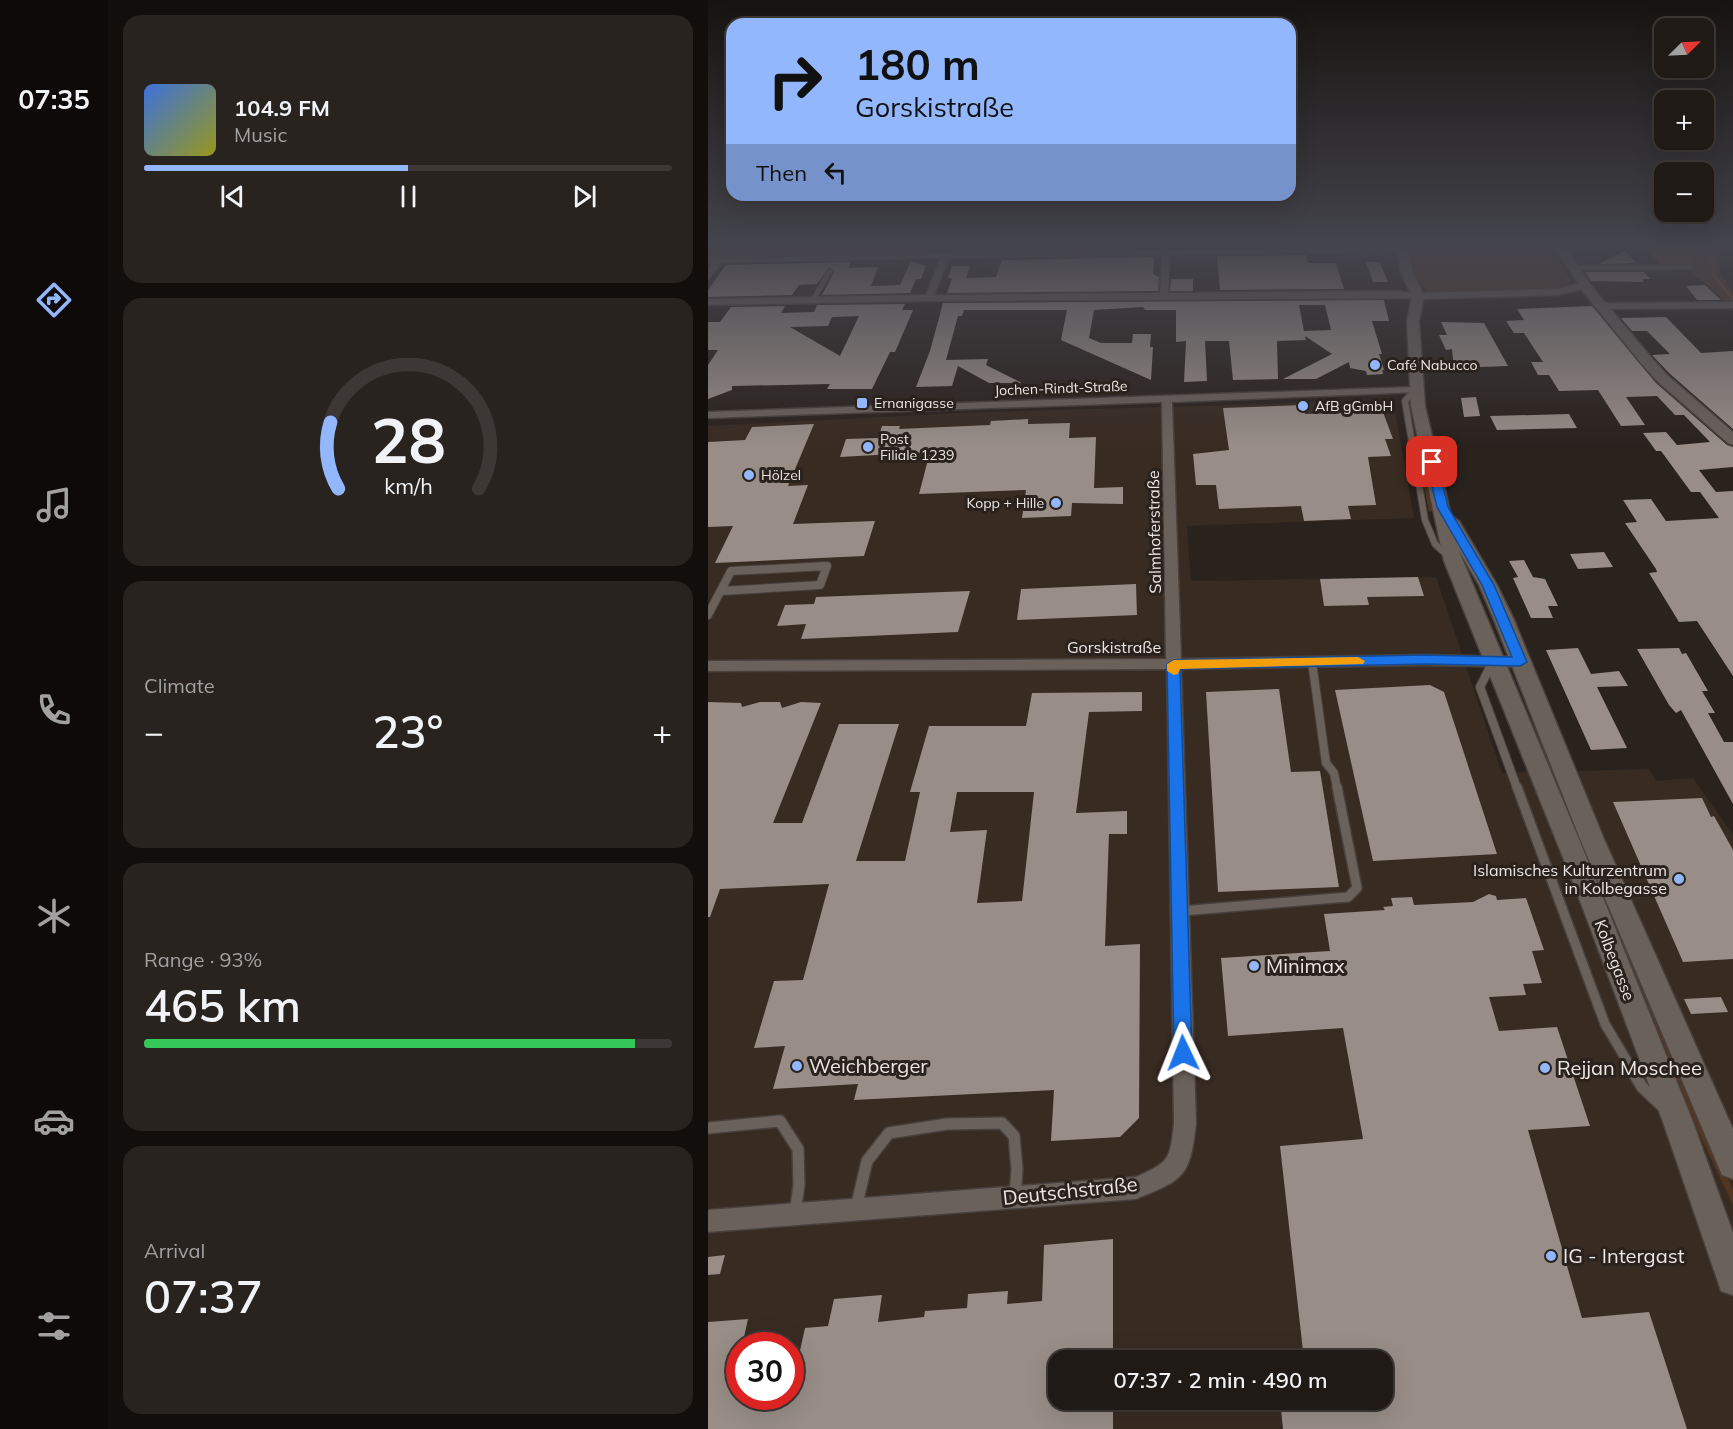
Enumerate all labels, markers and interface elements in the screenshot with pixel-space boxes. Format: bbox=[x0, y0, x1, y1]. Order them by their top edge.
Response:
north arrow bbox=[1654, 18, 1714, 78]
map controls bbox=[1654, 18, 1714, 222]
text: 180 m bbox=[855, 38, 980, 91]
icon: right bbox=[756, 42, 834, 120]
text: 07:35 bbox=[18, 82, 90, 116]
text: Gorskistraße bbox=[855, 90, 1014, 124]
button: + bbox=[1654, 90, 1714, 150]
text: 104.9 FM bbox=[234, 94, 330, 122]
text: Music bbox=[234, 122, 287, 147]
icon: left bbox=[819, 156, 852, 189]
text: Then bbox=[756, 159, 807, 187]
button: − bbox=[1654, 162, 1714, 222]
icon: previous bbox=[216, 180, 249, 213]
icon: pause bbox=[392, 180, 425, 213]
icon: next bbox=[568, 180, 601, 213]
icon: directions bbox=[33, 279, 75, 321]
place label: Café Nabucco bbox=[1387, 356, 1477, 374]
marker: Café Nabucco bbox=[1368, 358, 1382, 372]
street label: Jochen-Rindt-Straße bbox=[994, 377, 1128, 399]
place label: Ernanigasse bbox=[874, 394, 954, 412]
marker: Ernanigasse bbox=[855, 396, 869, 410]
place label: AfB gGmbH bbox=[1315, 397, 1393, 415]
marker: AfB gGmbH bbox=[1296, 399, 1310, 413]
text: 28 bbox=[371, 400, 445, 479]
place label: Post Filiale 1239 bbox=[880, 430, 954, 464]
pin bbox=[1406, 436, 1457, 487]
marker: Post Filiale 1239 bbox=[861, 440, 875, 454]
icon: arrive bbox=[1415, 445, 1448, 478]
place label: Hölzel bbox=[761, 466, 801, 484]
marker: Hölzel bbox=[742, 468, 756, 482]
street label: Salmhoferstraße bbox=[1143, 470, 1165, 594]
text: km/h bbox=[384, 472, 432, 499]
icon: music bbox=[33, 484, 75, 526]
place label: Kopp + Hille bbox=[966, 494, 1044, 512]
marker: Kopp + Hille bbox=[1049, 496, 1063, 510]
street label: Gorskistraße bbox=[1067, 637, 1161, 657]
text: Climate bbox=[144, 673, 215, 698]
icon: phone bbox=[33, 689, 75, 731]
text: 23° bbox=[373, 703, 443, 759]
text: − bbox=[144, 711, 164, 752]
text: + bbox=[652, 711, 672, 752]
place label: Islamisches Kulturzentrum in Kolbegasse bbox=[1473, 860, 1667, 898]
marker: Islamisches Kulturzentrum in Kolbegasse bbox=[1672, 872, 1686, 886]
icon: climate bbox=[33, 895, 75, 937]
street label: Kolbegasse bbox=[1590, 917, 1640, 1003]
text: Range · 93% bbox=[144, 947, 262, 972]
place label: Minimax bbox=[1266, 953, 1345, 978]
marker: Minimax bbox=[1247, 959, 1261, 973]
text: 465 km bbox=[144, 977, 301, 1033]
position arrow bbox=[1151, 1021, 1215, 1085]
place label: Weichberger bbox=[809, 1053, 928, 1078]
place label: Rejjan Moschee bbox=[1557, 1055, 1702, 1080]
marker: Weichberger bbox=[790, 1059, 804, 1073]
marker: Rejjan Moschee bbox=[1538, 1061, 1552, 1075]
icon: car bbox=[33, 1100, 75, 1142]
street label: Deutschstraße bbox=[1001, 1171, 1139, 1210]
text: Arrival bbox=[144, 1238, 205, 1263]
place label: IG - Intergast bbox=[1563, 1243, 1685, 1268]
marker: IG - Intergast bbox=[1544, 1249, 1558, 1263]
text: 07:37 bbox=[144, 1268, 263, 1324]
icon: filters bbox=[33, 1305, 75, 1347]
speed limit sign: 30 bbox=[726, 1332, 804, 1410]
text: 07:37 · 2 min · 490 m bbox=[1113, 1366, 1328, 1394]

